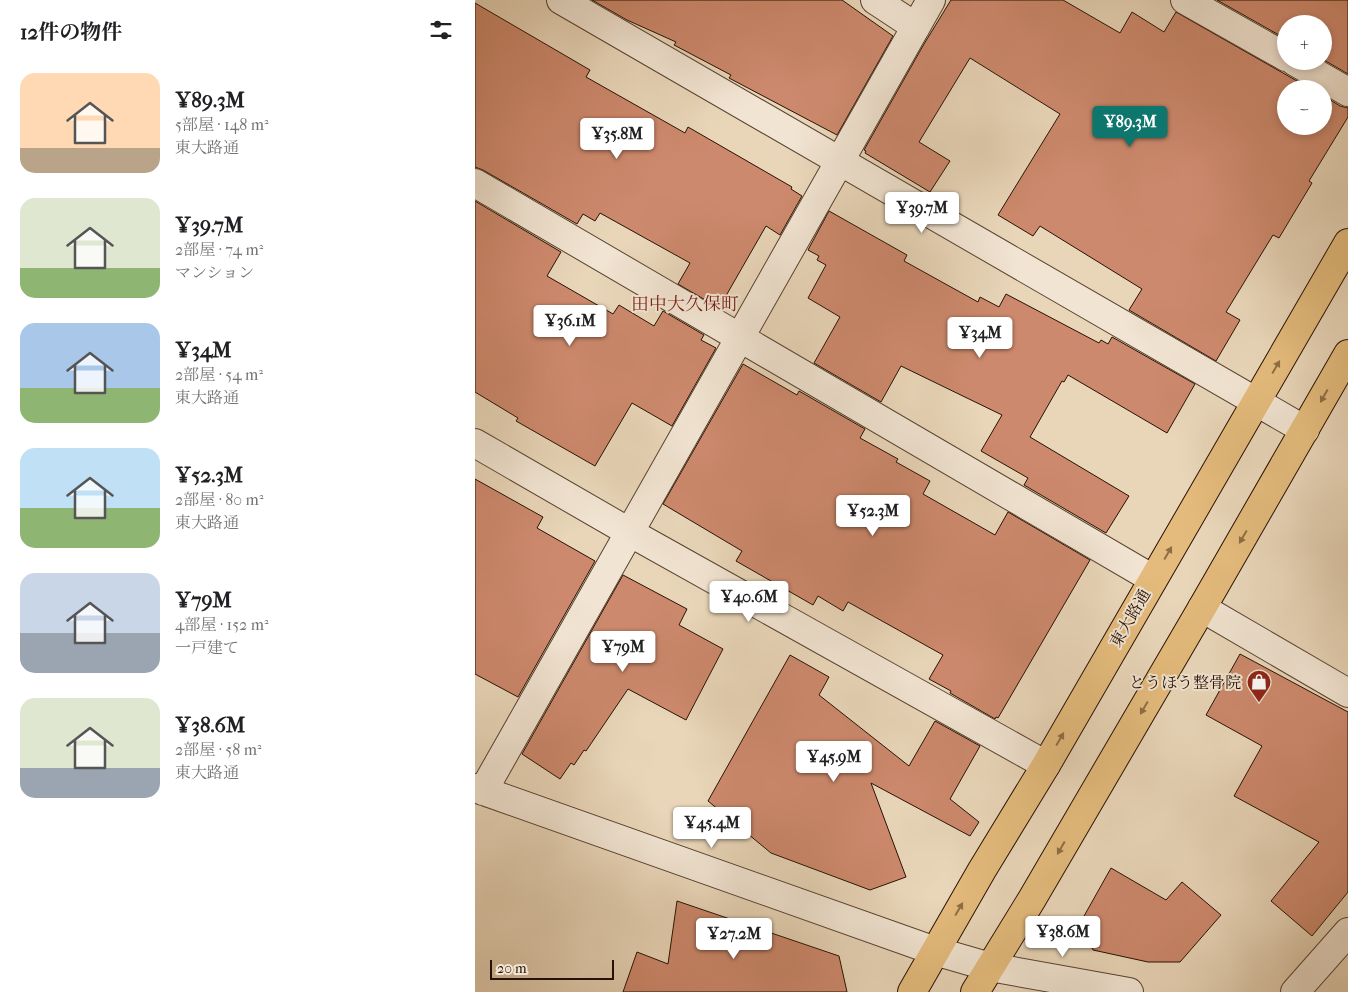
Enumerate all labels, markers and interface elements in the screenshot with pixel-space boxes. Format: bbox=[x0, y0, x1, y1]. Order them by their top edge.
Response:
map controls bbox=[1277, 15, 1332, 135]
button: + bbox=[1277, 15, 1332, 70]
icon: filters bbox=[427, 16, 455, 44]
text: 12件の物件 bbox=[20, 20, 122, 44]
button: − bbox=[1277, 80, 1332, 135]
text: ¥89.3M bbox=[175, 88, 245, 112]
icon: home bbox=[60, 93, 120, 153]
pin: ¥89.3M bbox=[1089, 106, 1171, 148]
text: ¥89.3M bbox=[1103, 112, 1157, 131]
text: 5部屋 · 148 m² bbox=[175, 115, 268, 134]
pin: ¥35.8M bbox=[576, 118, 658, 160]
text: ¥35.8M bbox=[591, 124, 643, 143]
text: 東大路通 bbox=[175, 138, 239, 157]
pin: ¥39.7M bbox=[881, 192, 963, 234]
text: ¥39.7M bbox=[896, 198, 948, 217]
text: ¥39.7M bbox=[175, 213, 243, 237]
icon: home bbox=[60, 218, 120, 278]
text: 2部屋 · 74 m² bbox=[175, 240, 263, 259]
text: マンション bbox=[175, 263, 254, 282]
district label: 田中大久保町 bbox=[631, 294, 739, 315]
pin: ¥36.1M bbox=[529, 304, 611, 347]
text: ¥36.1M bbox=[544, 311, 596, 330]
pin: ¥34M bbox=[950, 316, 1010, 359]
text: ¥34M bbox=[958, 323, 1002, 342]
text: ¥34M bbox=[175, 338, 232, 362]
icon: home bbox=[60, 343, 120, 403]
one-way arrow bbox=[1271, 360, 1280, 374]
text: 2部屋 · 54 m² bbox=[175, 365, 263, 384]
text: 東大路通 bbox=[175, 388, 239, 407]
one-way arrow bbox=[1320, 389, 1328, 404]
text: ¥52.3M bbox=[175, 463, 243, 487]
icon: home bbox=[60, 468, 120, 528]
text: 2部屋 · 80 m² bbox=[175, 490, 263, 509]
pin: ¥52.3M bbox=[832, 494, 914, 537]
text: ¥52.3M bbox=[847, 501, 899, 520]
text: 東大路通 bbox=[175, 513, 239, 532]
one-way arrow bbox=[1239, 531, 1248, 544]
one-way arrow bbox=[1163, 546, 1172, 560]
pin: ¥40.6M bbox=[708, 580, 790, 623]
street label: 東大路通 bbox=[1106, 586, 1154, 650]
text: ¥40.6M bbox=[720, 587, 778, 606]
text: ¥79M bbox=[175, 588, 232, 612]
icon: home bbox=[60, 593, 120, 653]
text: 4部屋 · 152 m² bbox=[175, 615, 269, 634]
pin: ¥79M bbox=[593, 630, 653, 673]
text: ¥79M bbox=[601, 637, 645, 656]
text: 一戸建て bbox=[175, 638, 239, 657]
shop icon: とうほう整骨院 bbox=[1246, 669, 1272, 703]
place label: とうほう整骨院 bbox=[1129, 673, 1241, 692]
one-way arrow bbox=[1139, 701, 1148, 714]
text: ¥38.6M bbox=[175, 713, 245, 737]
icon: home bbox=[60, 718, 120, 778]
one-way arrow bbox=[1056, 733, 1065, 746]
text: 2部屋 · 58 m² bbox=[175, 740, 262, 759]
pin: ¥45.9M bbox=[793, 740, 875, 783]
text: ¥45.9M bbox=[807, 747, 861, 766]
text: 東大路通 bbox=[175, 763, 239, 782]
pin: ¥45.4M bbox=[671, 806, 753, 849]
text: ¥45.4M bbox=[684, 813, 740, 832]
one-way arrow bbox=[1057, 841, 1066, 855]
one-way arrow bbox=[955, 902, 964, 915]
pin: ¥38.6M bbox=[1022, 916, 1104, 958]
pin: ¥27.2M bbox=[693, 918, 775, 960]
text: ¥38.6M bbox=[1036, 922, 1090, 941]
text: ¥27.2M bbox=[707, 924, 761, 943]
scale bar bbox=[490, 957, 614, 980]
text: 20 m bbox=[497, 960, 527, 977]

